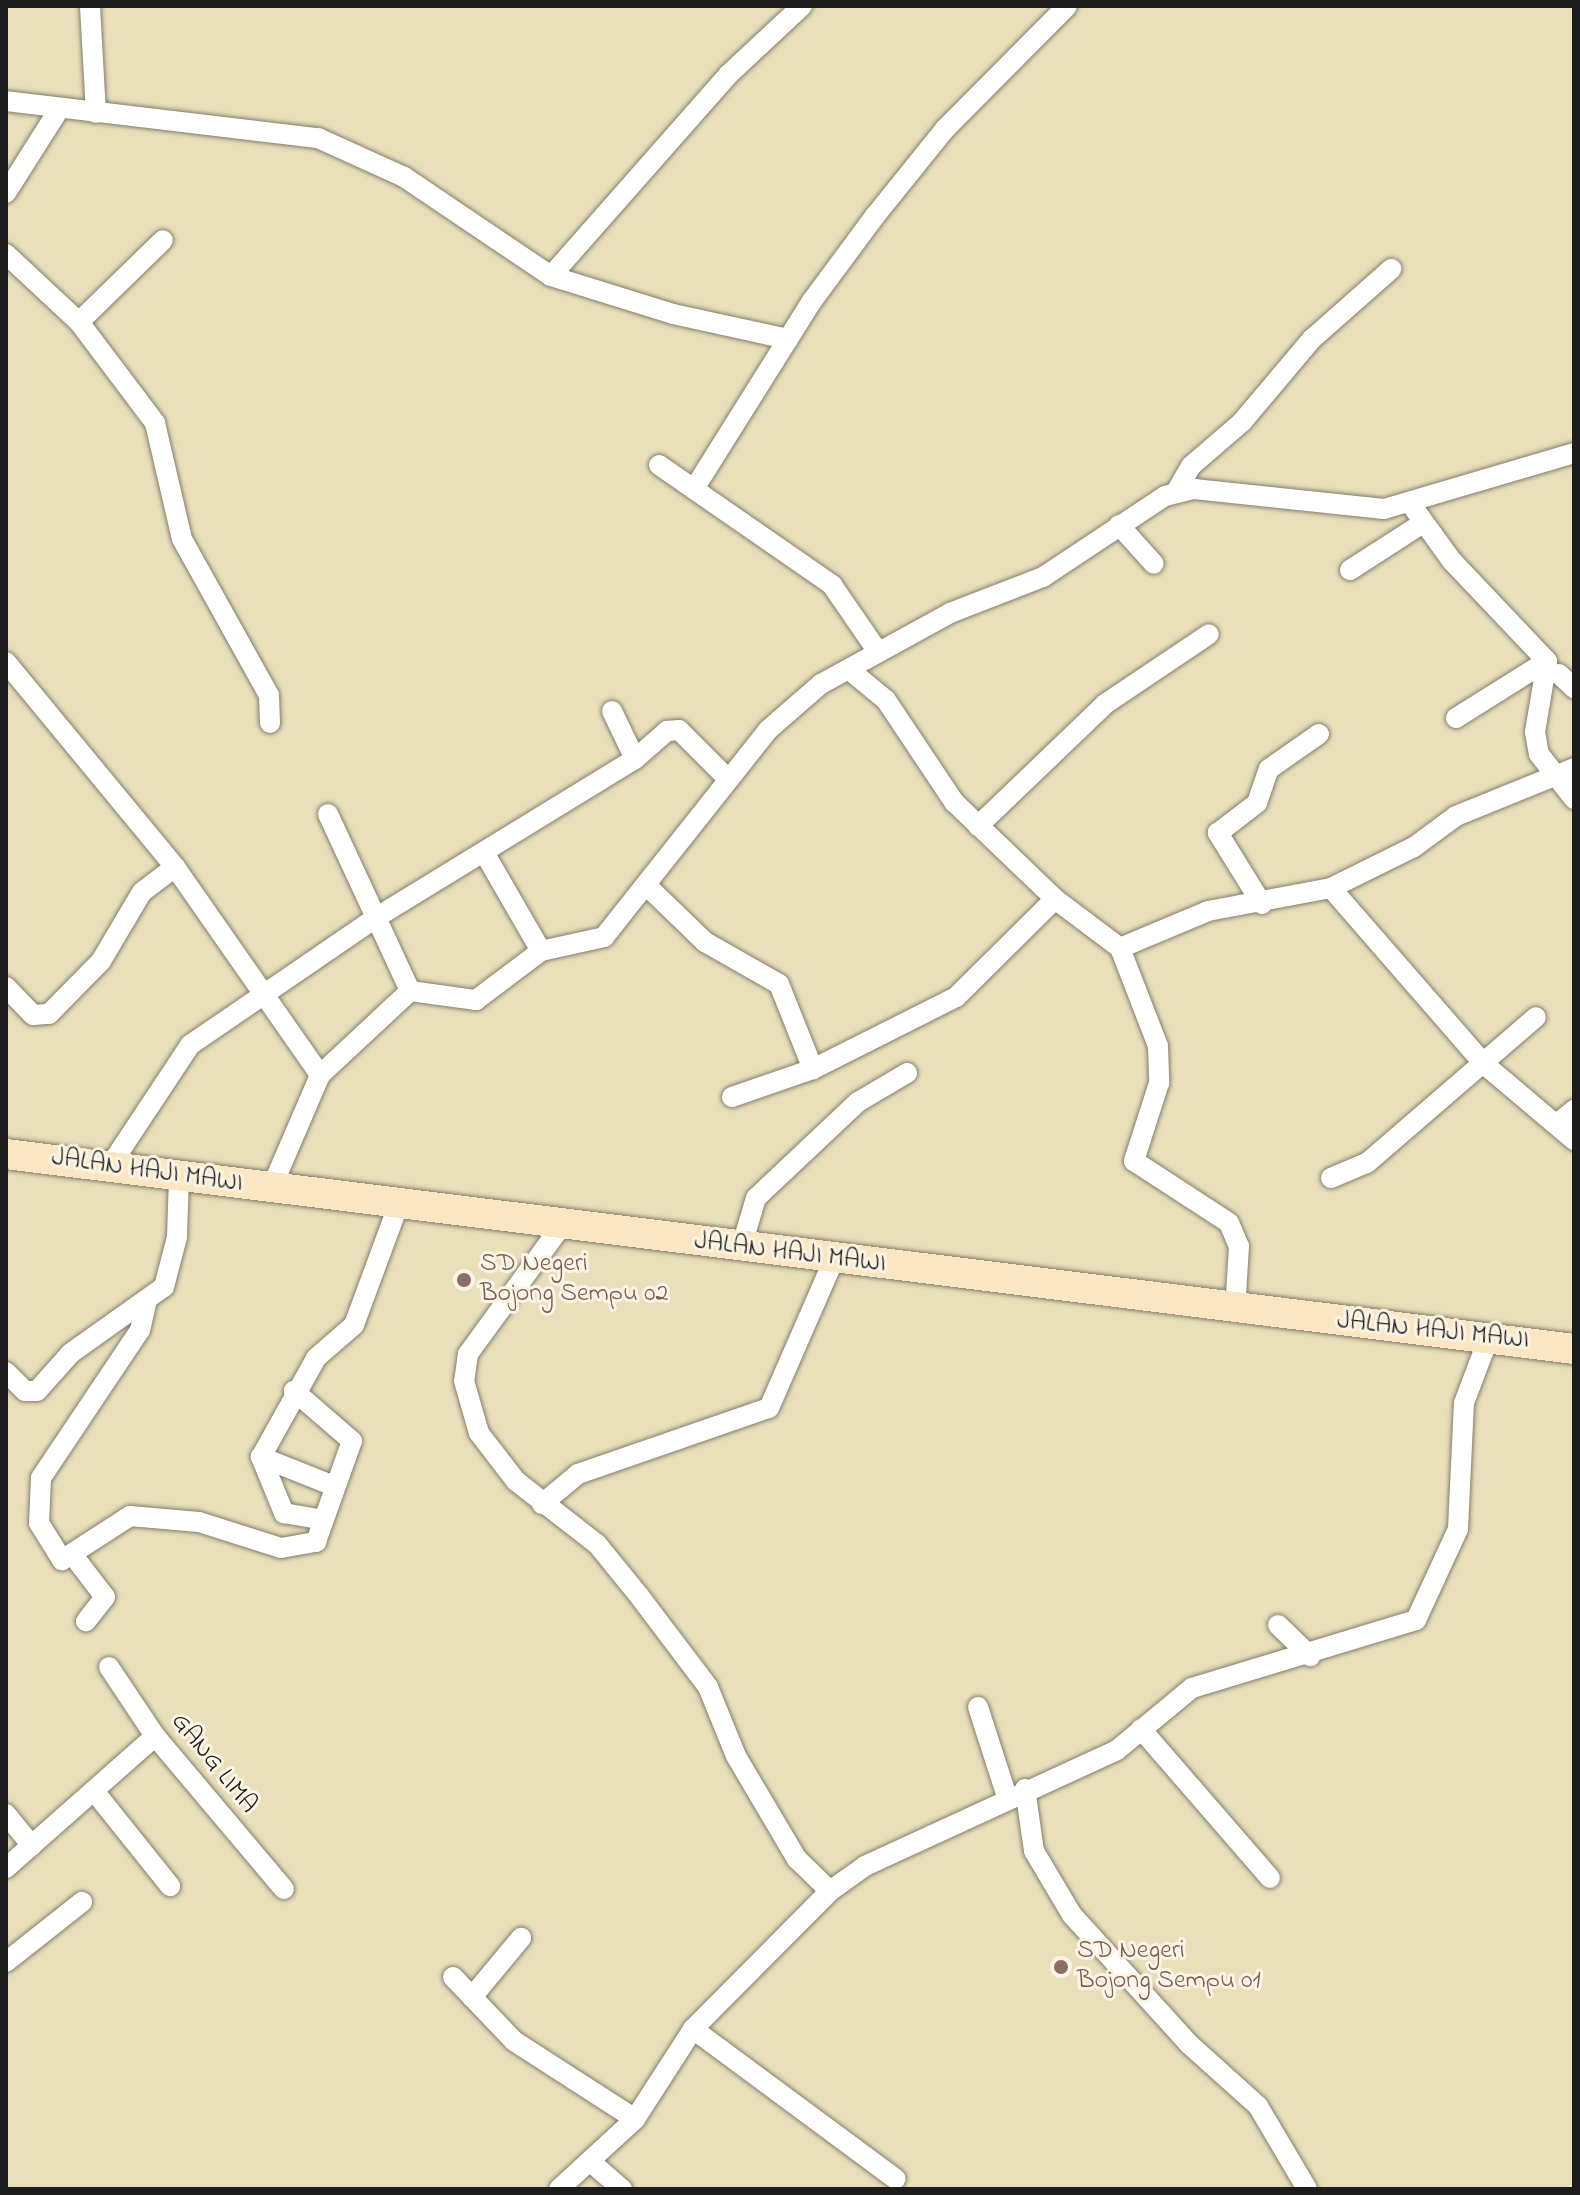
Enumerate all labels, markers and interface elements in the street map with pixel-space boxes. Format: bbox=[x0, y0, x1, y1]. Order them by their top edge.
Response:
street label: JALAN HAJI MAWI bbox=[49, 1143, 245, 1201]
street label: JALAN HAJI MAWI bbox=[692, 1227, 888, 1281]
place label: SD Negeri Bojong Sempu 02 bbox=[480, 1249, 668, 1310]
marker: SD Negeri Bojong Sempu 02 bbox=[455, 1271, 473, 1289]
street label: JALAN HAJI MAWI bbox=[1335, 1306, 1531, 1358]
street label: GANG LIMA bbox=[163, 1707, 263, 1821]
place label: SD Negeri Bojong Sempu 01 bbox=[1077, 1936, 1261, 1998]
marker: SD Negeri Bojong Sempu 01 bbox=[1052, 1958, 1070, 1976]

